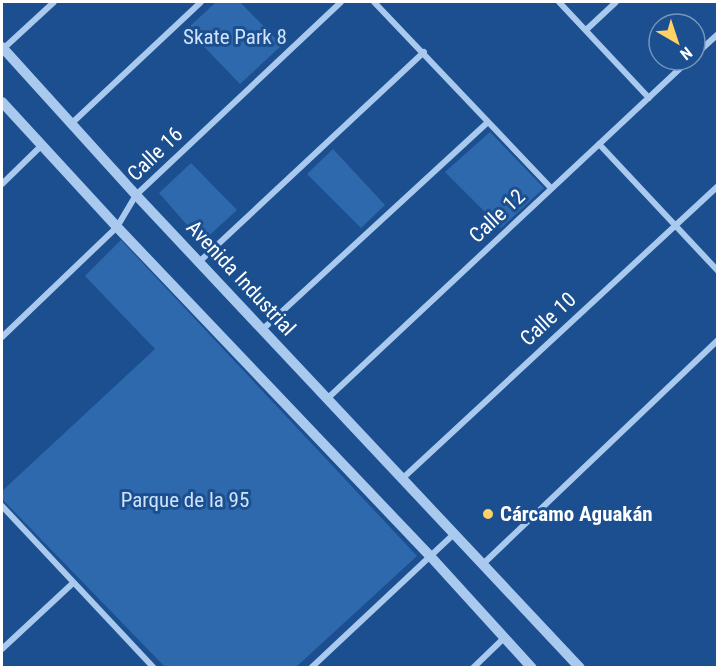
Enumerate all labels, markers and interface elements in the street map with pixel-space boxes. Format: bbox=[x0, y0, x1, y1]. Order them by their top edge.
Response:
north arrow bbox=[647, 12, 707, 72]
park label: Skate Park 8 bbox=[183, 25, 287, 49]
text: N bbox=[676, 43, 696, 64]
street label: Calle 16 bbox=[123, 122, 187, 186]
street label: Calle 12 bbox=[464, 184, 530, 248]
street label: Avenida Industrial bbox=[182, 216, 300, 340]
street label: Calle 10 bbox=[515, 287, 581, 351]
park label: Parque de la 95 bbox=[121, 488, 249, 512]
place label: Cárcamo Aguakán bbox=[500, 502, 653, 526]
marker: Cárcamo Aguakán bbox=[481, 507, 495, 521]

